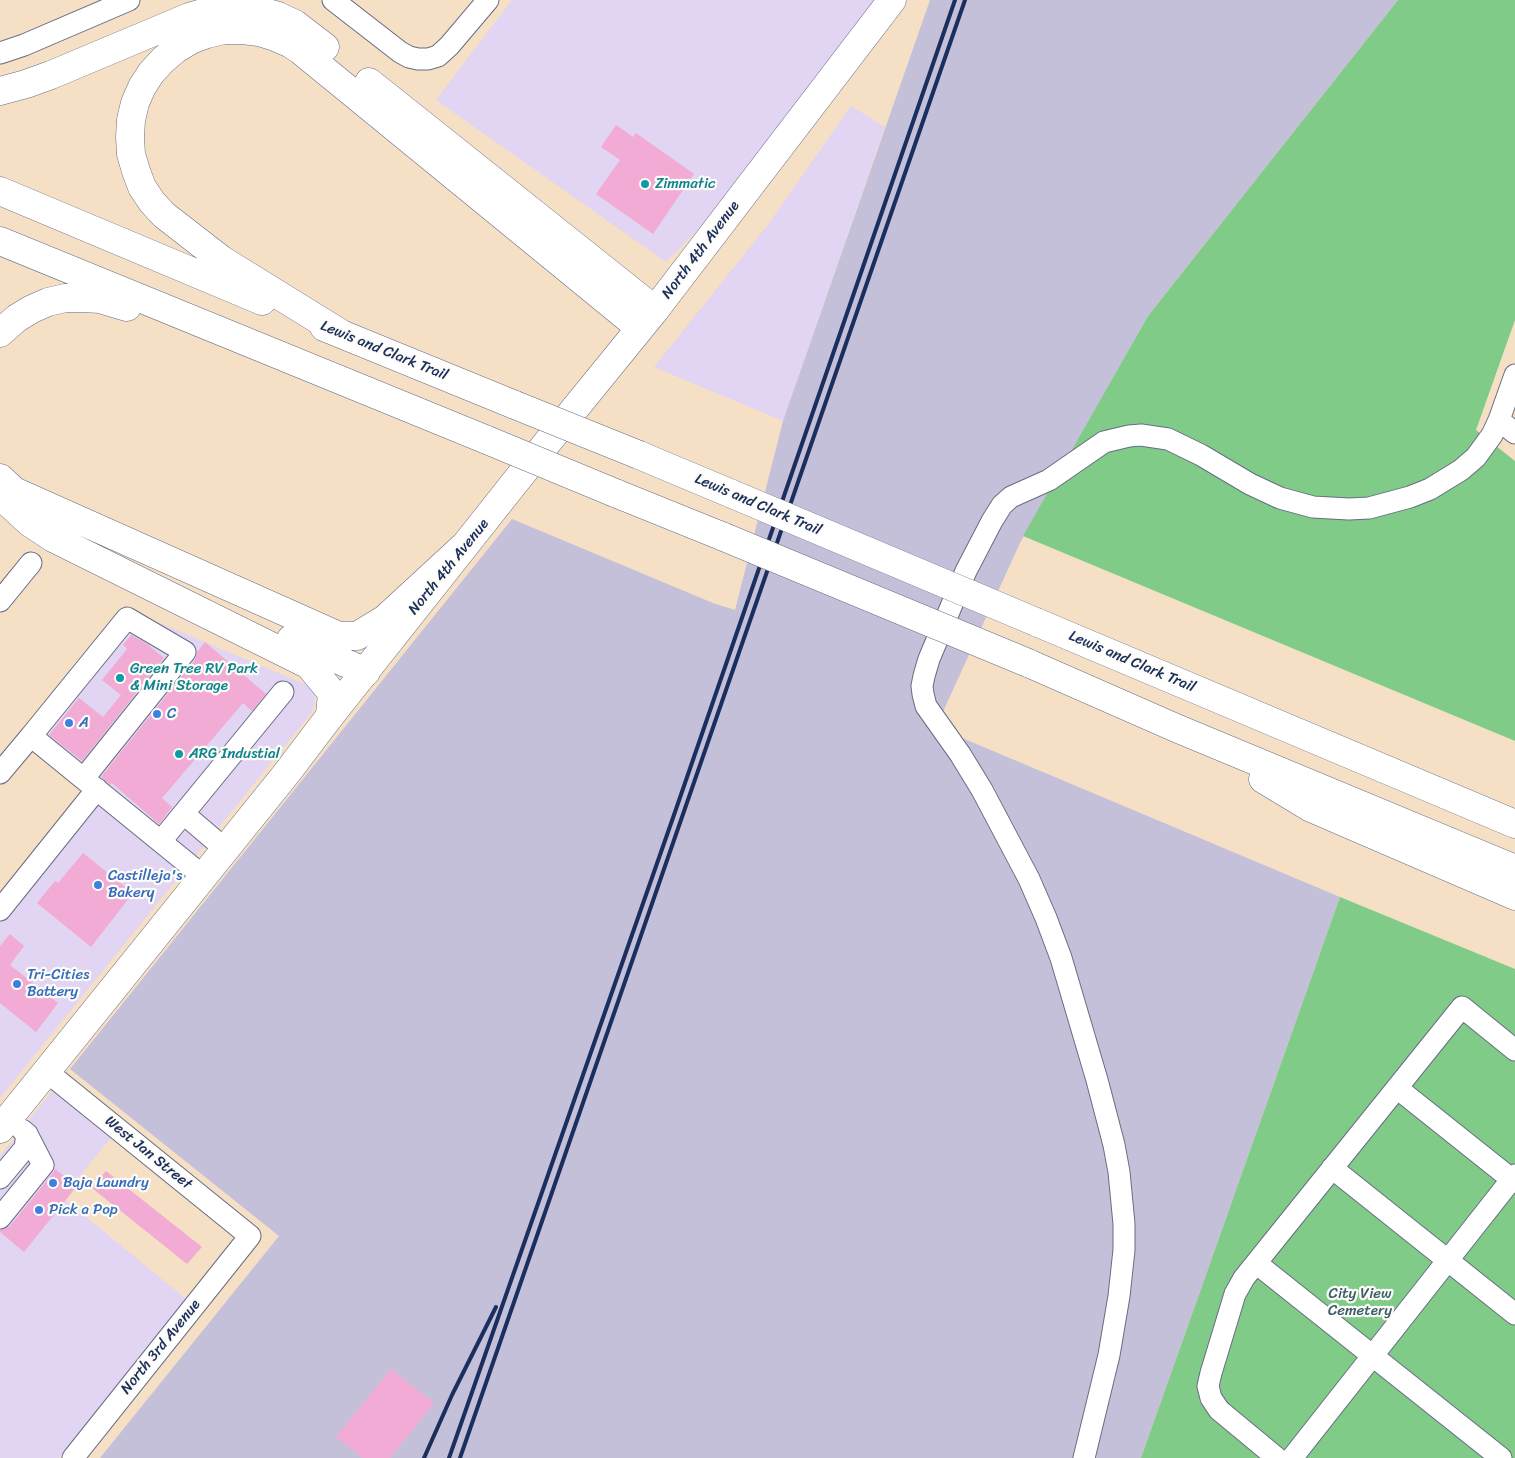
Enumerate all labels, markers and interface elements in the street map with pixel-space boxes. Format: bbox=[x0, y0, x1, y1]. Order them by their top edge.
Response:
place label: Zimmatic bbox=[655, 175, 716, 193]
marker: Zimmatic bbox=[639, 178, 651, 190]
street label: North 4th Avenue bbox=[658, 197, 744, 303]
street label: Lewis and Clark Trail bbox=[318, 317, 450, 385]
street label: Lewis and Clark Trail bbox=[692, 470, 824, 540]
street label: North 4th Avenue bbox=[405, 515, 493, 619]
street label: Lewis and Clark Trail bbox=[1066, 627, 1198, 697]
place label: Green Tree RV Park & Mini Storage bbox=[130, 660, 258, 695]
marker: Green Tree RV Park & Mini Storage bbox=[114, 672, 126, 684]
place label: C bbox=[167, 705, 176, 723]
marker: C bbox=[151, 708, 163, 720]
place label: A bbox=[79, 714, 89, 732]
marker: A bbox=[63, 717, 75, 729]
place label: ARG Industial bbox=[189, 745, 280, 763]
marker: ARG Industial bbox=[173, 748, 185, 760]
place label: Castilleja's Bakery bbox=[108, 867, 182, 902]
marker: Castilleja's Bakery bbox=[92, 879, 104, 891]
place label: Tri-Cities Battery bbox=[27, 966, 89, 1001]
marker: Tri-Cities Battery bbox=[11, 978, 23, 990]
street label: West Jan Street bbox=[101, 1112, 195, 1194]
place label: Baja Laundry bbox=[63, 1174, 149, 1192]
marker: Baja Laundry bbox=[47, 1177, 59, 1189]
place label: Pick a Pop bbox=[49, 1201, 118, 1219]
marker: Pick a Pop bbox=[33, 1204, 45, 1216]
park label: City View Cemetery bbox=[1328, 1285, 1392, 1320]
street label: North 3rd Avenue bbox=[117, 1296, 205, 1398]

